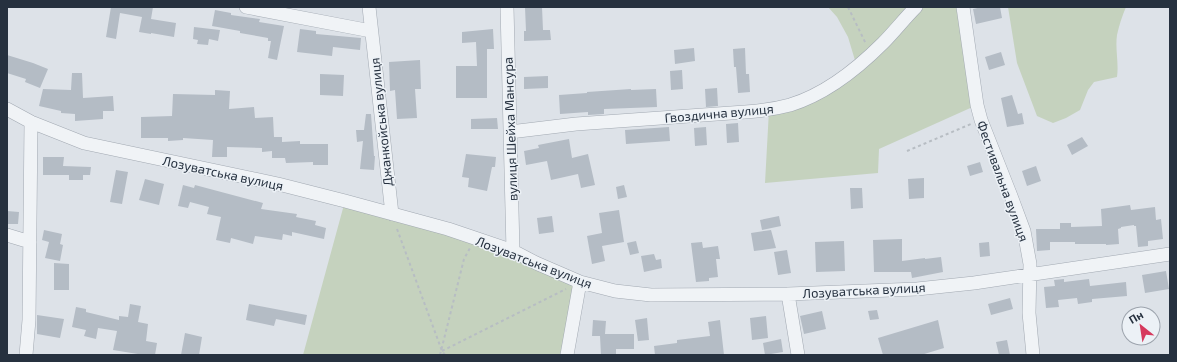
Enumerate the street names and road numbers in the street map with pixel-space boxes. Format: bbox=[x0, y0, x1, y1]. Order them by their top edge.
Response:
street label: Джанкойська вулиця bbox=[366, 57, 396, 187]
street label: вулиця Шейха Мансура bbox=[499, 57, 521, 201]
street label: Гвоздична вулиця bbox=[664, 100, 774, 126]
street label: Фестивальна вулиця bbox=[974, 118, 1032, 244]
street label: Лозуватська вулиця bbox=[161, 152, 285, 194]
street label: Лозуватська вулиця bbox=[474, 232, 594, 292]
street label: Лозуватська вулиця bbox=[802, 279, 926, 301]

